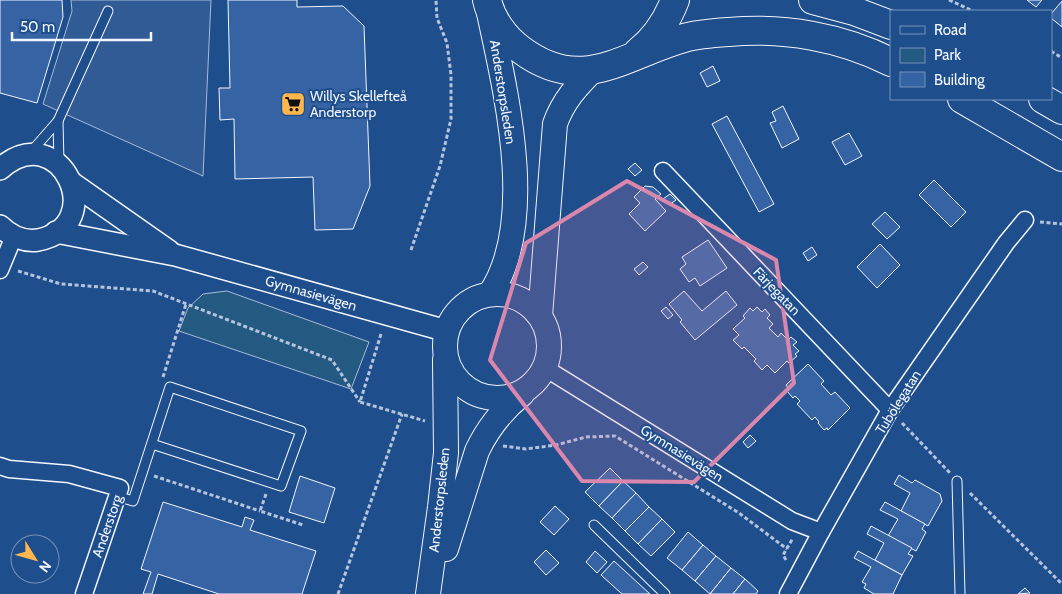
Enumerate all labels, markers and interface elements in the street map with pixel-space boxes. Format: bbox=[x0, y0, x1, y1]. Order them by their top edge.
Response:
scale bar bbox=[12, 10, 151, 42]
legend bbox=[890, 10, 1052, 100]
text: 50 m bbox=[20, 18, 55, 36]
text: Road bbox=[934, 21, 967, 39]
street label: Anderstorpsleden bbox=[486, 39, 520, 146]
text: Park bbox=[934, 46, 961, 64]
text: Building bbox=[934, 71, 985, 89]
place label: Willys Skellefteå Anderstorp bbox=[310, 87, 407, 121]
supermarket icon: Willys Skellefteå Anderstorp bbox=[280, 91, 306, 117]
street label: Färjegatan bbox=[749, 263, 805, 319]
street label: Gymnasievägen bbox=[263, 271, 359, 315]
street label: Tubölegatan bbox=[871, 366, 925, 437]
street label: Gymnasievägen bbox=[637, 420, 727, 486]
street label: Anderstorpsleden bbox=[425, 447, 453, 553]
street label: Anderstorg bbox=[88, 491, 126, 560]
north arrow bbox=[10, 534, 60, 584]
text: N bbox=[35, 557, 56, 576]

